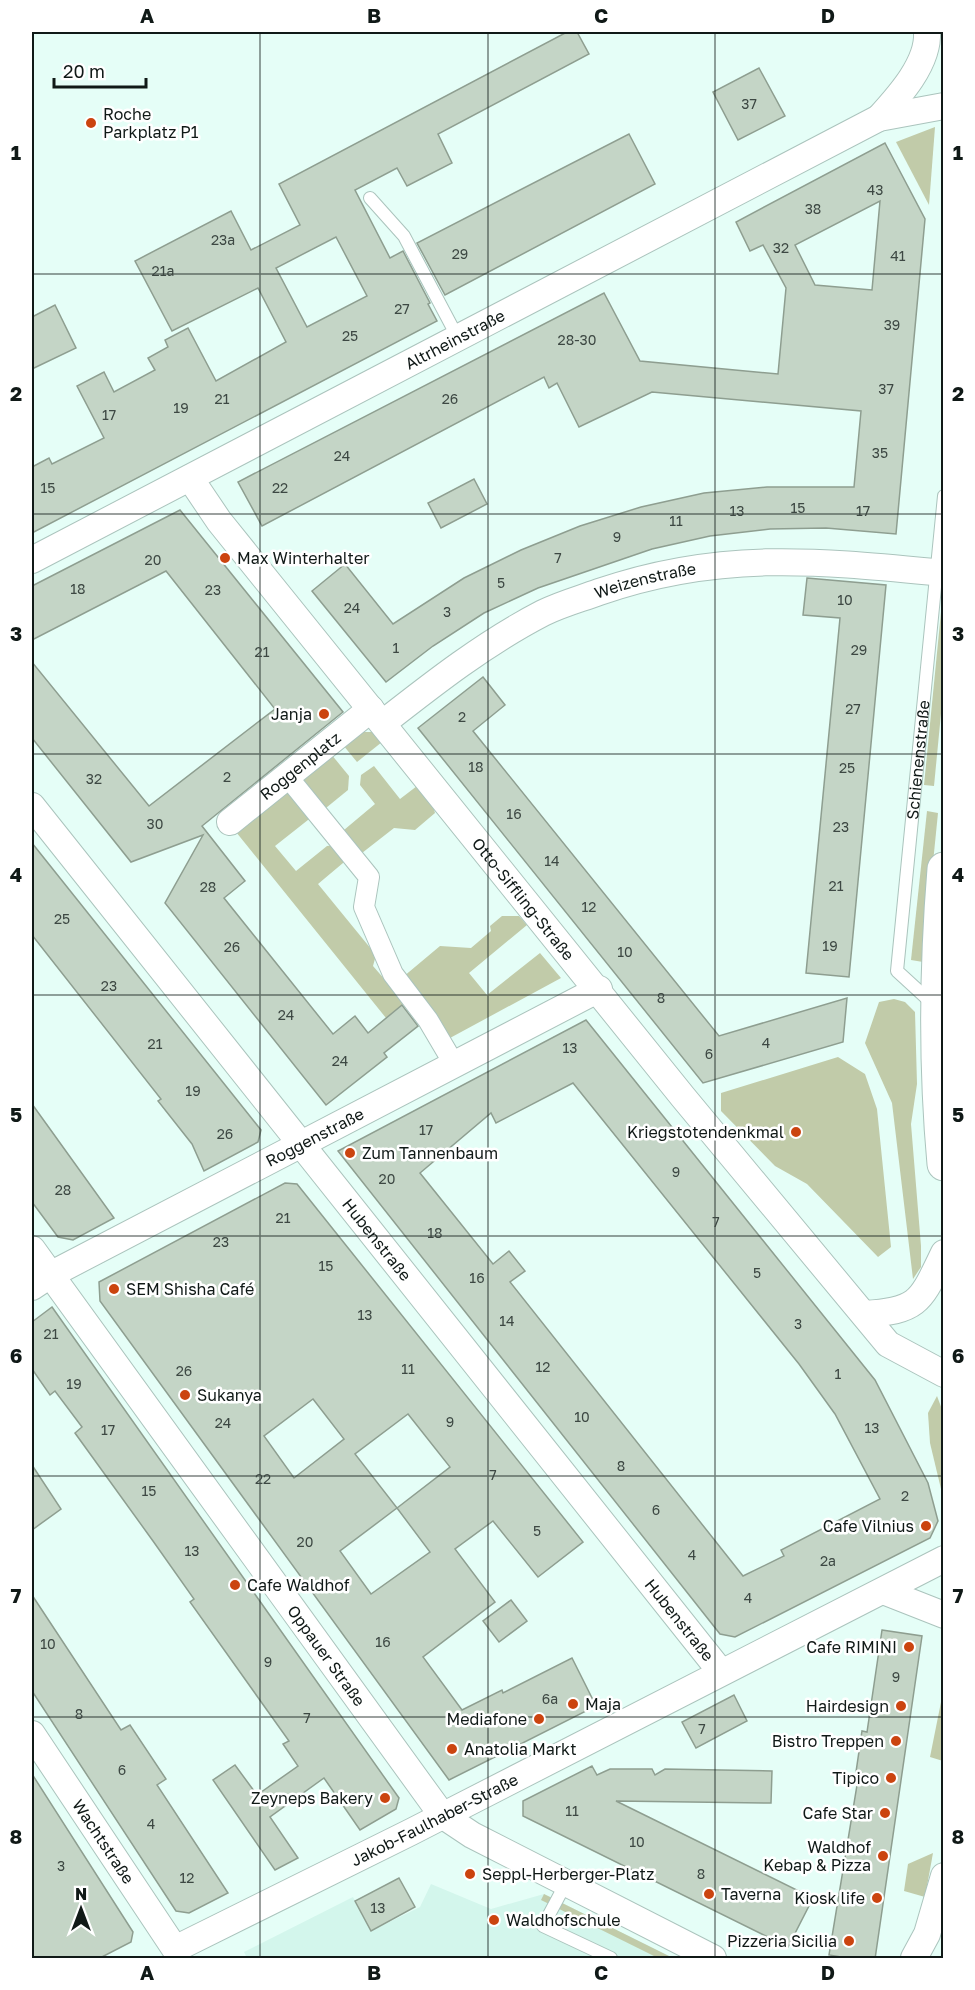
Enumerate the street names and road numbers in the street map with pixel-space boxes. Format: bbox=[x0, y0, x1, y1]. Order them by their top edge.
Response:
street label: Altrheinstraße bbox=[402, 305, 508, 374]
street label: Weizenstraße bbox=[592, 558, 697, 603]
street label: Schienenstraße bbox=[902, 699, 934, 821]
street label: Roggenplatz bbox=[256, 727, 345, 804]
street label: Otto-Siffling-Straße bbox=[468, 833, 579, 964]
street label: Roggenstraße bbox=[262, 1103, 367, 1171]
street label: Hubenstraße bbox=[338, 1194, 416, 1285]
street label: Hubenstraße bbox=[641, 1575, 718, 1665]
street label: Oppauer Straße bbox=[283, 1601, 370, 1710]
street label: Jakob-Faulhaber-Straße bbox=[347, 1769, 521, 1870]
street label: Wachtstraße bbox=[68, 1795, 139, 1887]

